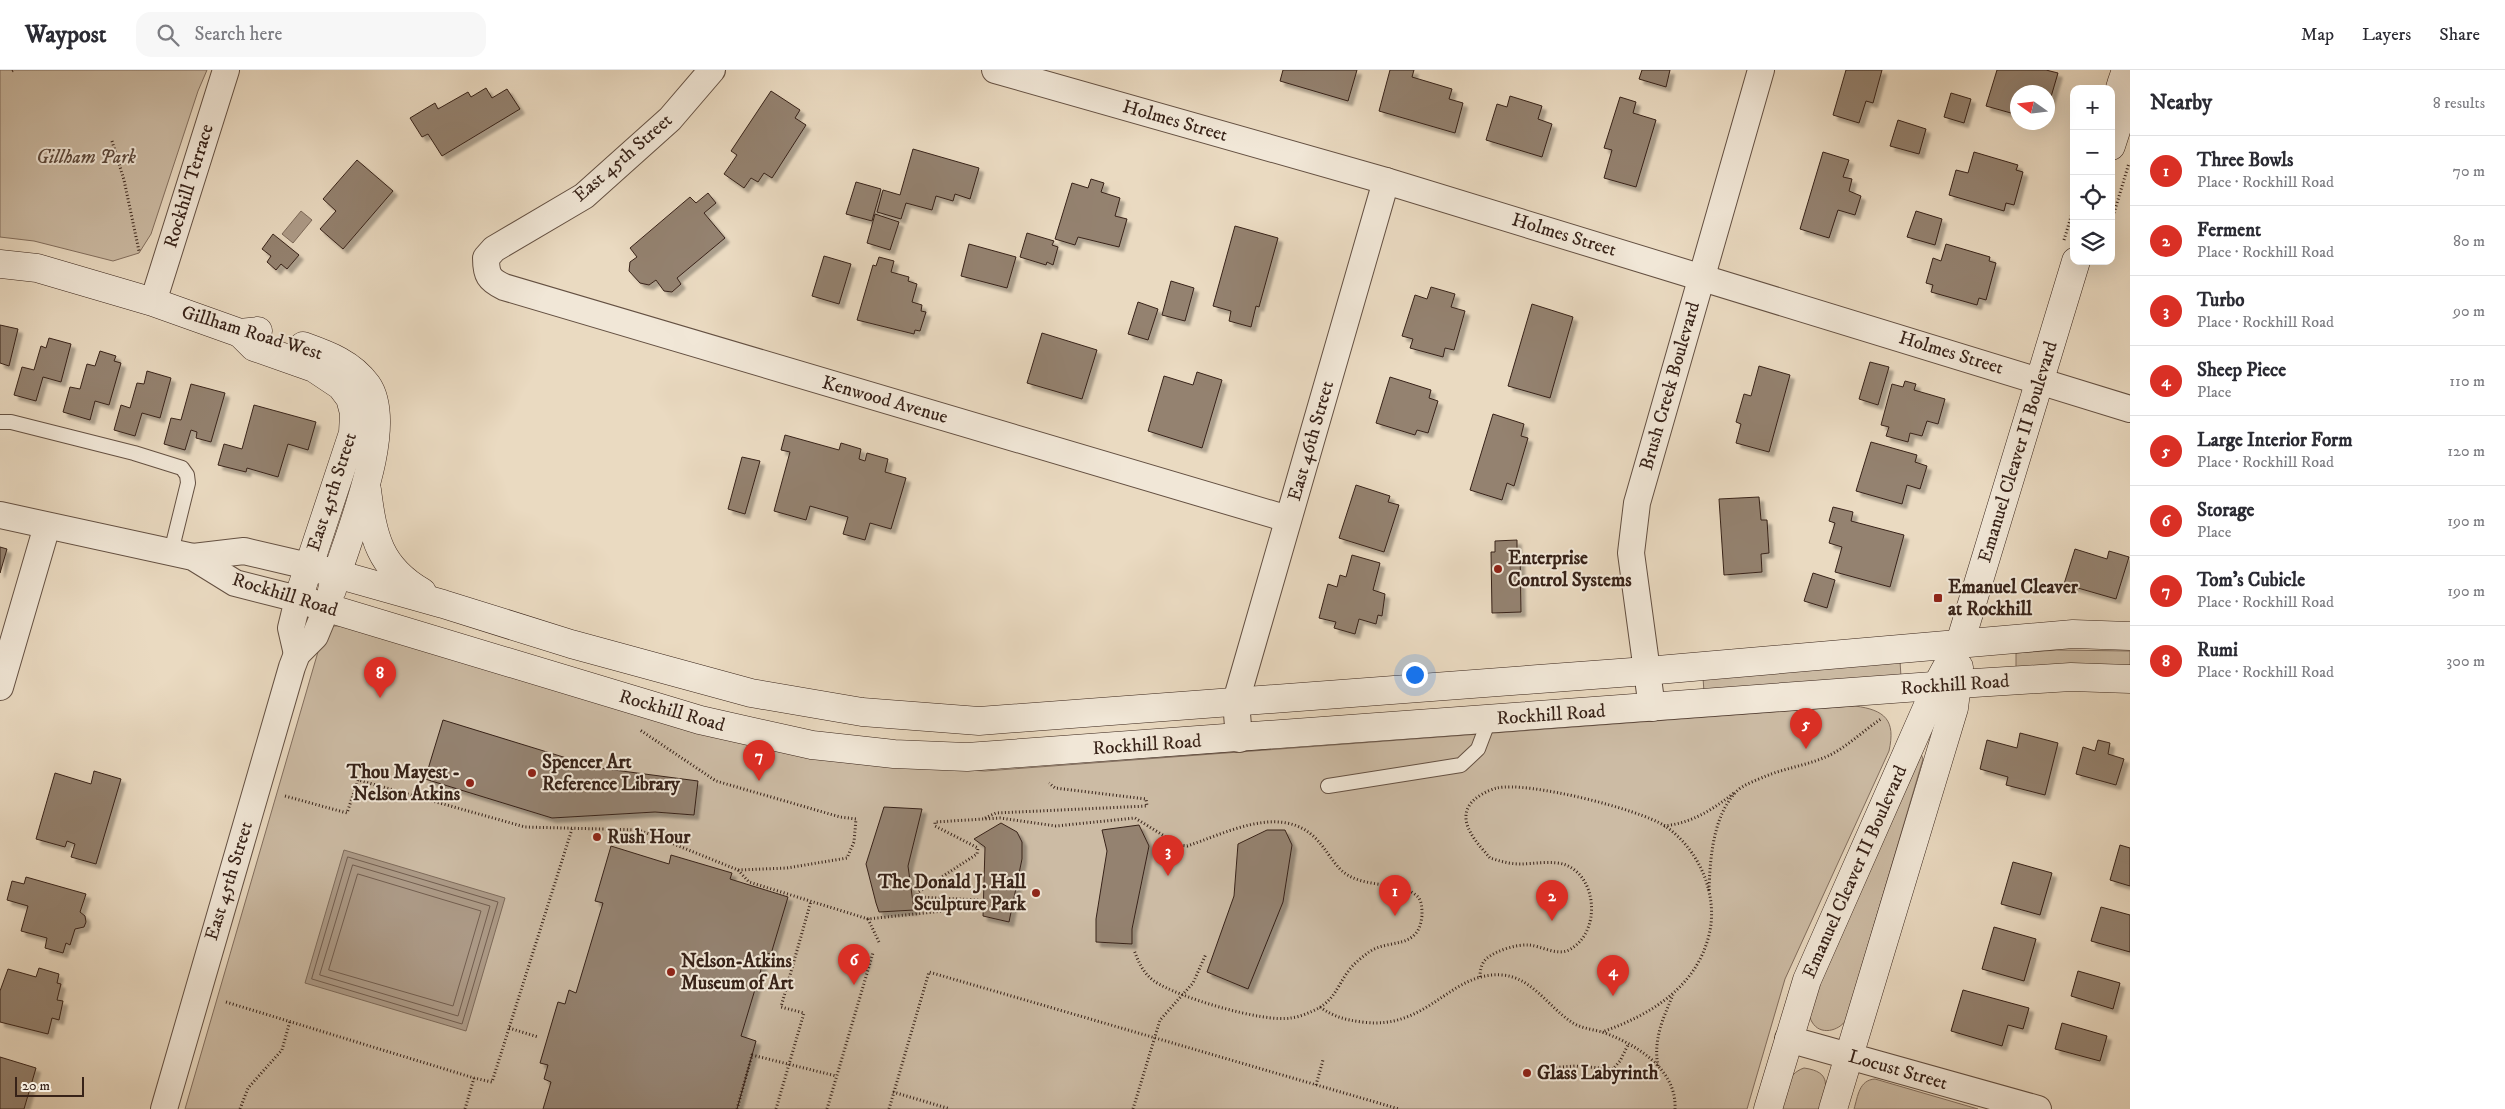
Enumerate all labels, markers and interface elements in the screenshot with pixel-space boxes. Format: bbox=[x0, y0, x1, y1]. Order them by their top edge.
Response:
search box bbox=[136, 12, 486, 57]
text: Waypost bbox=[25, 20, 106, 50]
icon: search bbox=[154, 21, 182, 49]
text: Search here bbox=[194, 23, 282, 46]
text: Map bbox=[2301, 24, 2334, 46]
text: Layers bbox=[2362, 24, 2411, 46]
text: Share bbox=[2439, 24, 2480, 46]
north arrow bbox=[2010, 85, 2055, 130]
map controls bbox=[2070, 85, 2115, 265]
button: + bbox=[2070, 85, 2115, 130]
text: Nearby bbox=[2150, 90, 2212, 116]
text: 8 results bbox=[2433, 93, 2485, 113]
street label: Holmes Street bbox=[1120, 95, 1230, 147]
street label: East 45th Street bbox=[569, 109, 677, 207]
street label: Rockhill Terrace bbox=[159, 121, 219, 251]
button: − bbox=[2070, 130, 2115, 175]
park label: Gillham Park bbox=[36, 146, 136, 169]
text: Three Bowls bbox=[2197, 149, 2293, 172]
text: 1 bbox=[2163, 161, 2169, 181]
text: 70 m bbox=[2453, 161, 2485, 181]
text: Place · Rockhill Road bbox=[2197, 172, 2334, 192]
button: locate bbox=[2070, 175, 2115, 220]
street label: Holmes Street bbox=[1509, 208, 1619, 262]
text: Ferment bbox=[2197, 219, 2261, 242]
button: layers bbox=[2070, 220, 2115, 265]
text: 2 bbox=[2162, 231, 2170, 251]
text: 80 m bbox=[2453, 231, 2485, 251]
text: Place · Rockhill Road bbox=[2197, 242, 2334, 262]
text: Turbo bbox=[2197, 289, 2244, 312]
street label: Brush Creek Boulevard bbox=[1635, 299, 1705, 473]
street label: Gillham Road West bbox=[179, 301, 325, 365]
text: 3 bbox=[2163, 301, 2169, 321]
text: 90 m bbox=[2453, 301, 2485, 321]
text: Place · Rockhill Road bbox=[2197, 312, 2334, 332]
street label: Holmes Street bbox=[1896, 326, 2006, 380]
street label: Emanuel Cleaver II Boulevard bbox=[1973, 338, 2063, 566]
text: Sheep Piece bbox=[2197, 359, 2286, 382]
street label: Kenwood Avenue bbox=[819, 371, 951, 429]
text: 4 bbox=[2161, 371, 2171, 391]
text: 110 m bbox=[2449, 371, 2485, 391]
street label: East 46th Street bbox=[1283, 378, 1339, 504]
text: Place bbox=[2197, 382, 2231, 402]
text: Large Interior Form bbox=[2197, 429, 2352, 452]
street label: East 45th Street bbox=[302, 430, 362, 554]
text: 5 bbox=[2162, 441, 2170, 461]
text: 120 m bbox=[2447, 441, 2485, 461]
text: Place · Rockhill Road bbox=[2197, 452, 2334, 472]
text: Storage bbox=[2197, 499, 2254, 522]
text: 6 bbox=[2162, 511, 2170, 531]
text: 190 m bbox=[2447, 511, 2485, 531]
text: Place bbox=[2197, 522, 2231, 542]
place label: Enterprise Control Systems bbox=[1508, 547, 1632, 592]
marker: Enterprise Control Systems bbox=[1492, 563, 1504, 575]
street label: Rockhill Road bbox=[229, 568, 341, 622]
text: Tom's Cubicle bbox=[2197, 569, 2305, 592]
place label: Emanuel Cleaver at Rockhill bbox=[1948, 576, 2079, 621]
text: 7 bbox=[2162, 581, 2170, 601]
text: 190 m bbox=[2447, 581, 2485, 601]
marker: Emanuel Cleaver at Rockhill bbox=[1932, 592, 1944, 604]
text: Place · Rockhill Road bbox=[2197, 592, 2334, 612]
text: Rumi bbox=[2197, 639, 2238, 662]
text: 8 bbox=[2162, 651, 2170, 671]
text: 300 m bbox=[2446, 651, 2485, 671]
pin: 8 bbox=[364, 657, 396, 698]
your location bbox=[1402, 662, 1428, 688]
text: Place · Rockhill Road bbox=[2197, 662, 2334, 682]
street label: Rockhill Road bbox=[1900, 670, 2011, 700]
street label: Rockhill Road bbox=[616, 685, 728, 737]
street label: Rockhill Road bbox=[1496, 700, 1607, 730]
pin: 5 bbox=[1790, 708, 1822, 749]
street label: Rockhill Road bbox=[1092, 730, 1203, 760]
pin: 7 bbox=[743, 740, 775, 781]
place label: Spencer Art Reference Library bbox=[542, 751, 681, 796]
place label: Thou Mayest - Nelson Atkins bbox=[346, 761, 461, 806]
street label: Emanuel Cleaver II Boulevard bbox=[1798, 762, 1913, 982]
marker: Spencer Art Reference Library bbox=[526, 767, 538, 779]
marker: Thou Mayest - Nelson Atkins bbox=[464, 777, 476, 789]
street label: East 45th Street bbox=[200, 819, 258, 943]
place label: Rush Hour bbox=[607, 826, 691, 849]
marker: Rush Hour bbox=[591, 831, 603, 843]
pin: 3 bbox=[1152, 835, 1184, 876]
place label: The Donald J. Hall Sculpture Park bbox=[877, 871, 1027, 916]
pin: 1 bbox=[1379, 875, 1411, 916]
pin: 2 bbox=[1536, 880, 1568, 921]
marker: The Donald J. Hall Sculpture Park bbox=[1030, 887, 1042, 899]
pin: 6 bbox=[838, 944, 870, 985]
place label: Nelson-Atkins Museum of Art bbox=[681, 950, 794, 995]
pin: 4 bbox=[1597, 955, 1629, 996]
marker: Nelson-Atkins Museum of Art bbox=[665, 966, 677, 978]
street label: Locust Street bbox=[1846, 1045, 1950, 1095]
place label: Glass Labyrinth bbox=[1537, 1062, 1659, 1085]
marker: Glass Labyrinth bbox=[1521, 1067, 1533, 1079]
scale bar bbox=[15, 1074, 84, 1097]
text: 20 m bbox=[22, 1077, 50, 1095]

